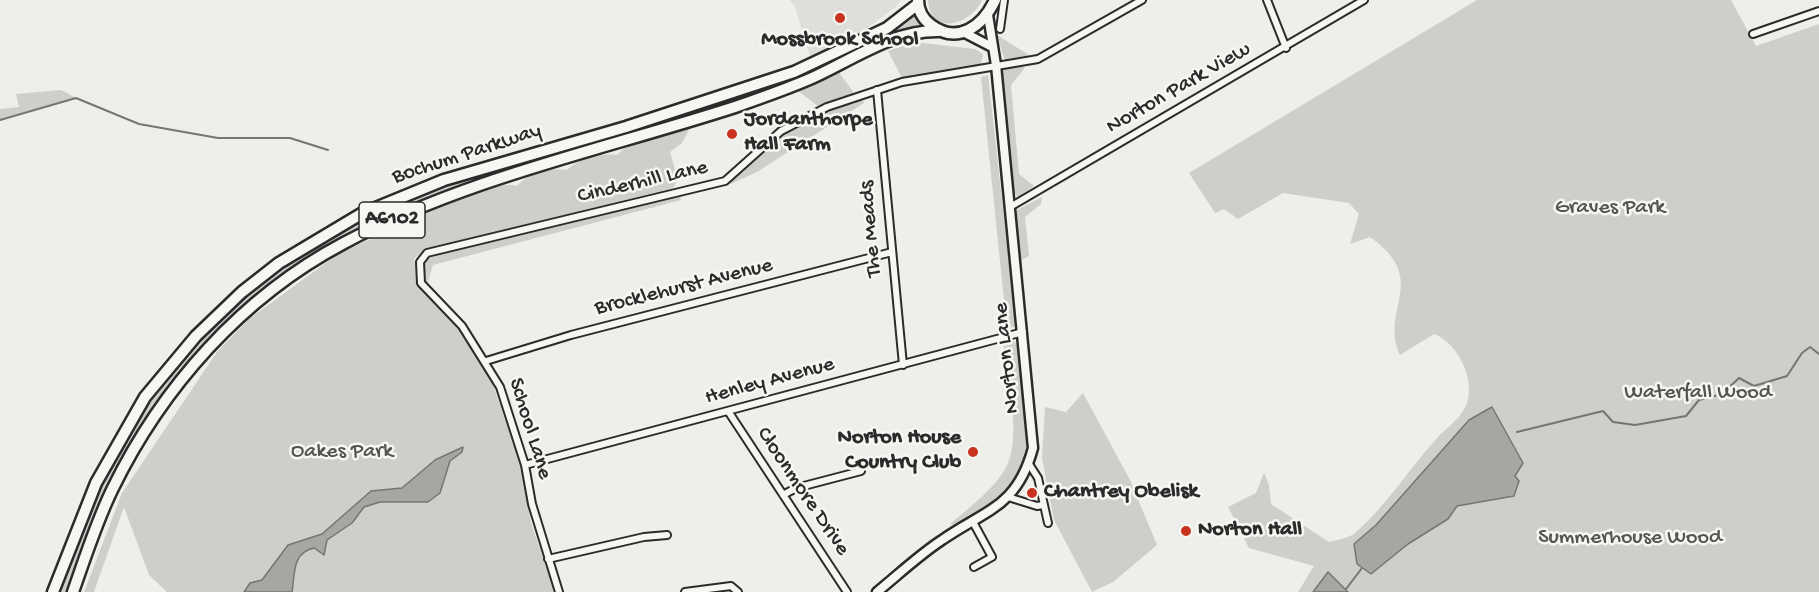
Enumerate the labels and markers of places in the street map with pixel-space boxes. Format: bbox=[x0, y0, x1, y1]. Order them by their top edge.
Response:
marker: Mossbrook School bbox=[833, 11, 847, 25]
place label: Mossbrook School bbox=[761, 28, 919, 54]
place label: Jordanthorpe Hall Farm bbox=[744, 108, 873, 160]
marker: Jordanthorpe Hall Farm bbox=[725, 127, 739, 141]
place label: Norton House Country Club bbox=[838, 426, 961, 478]
marker: Norton House Country Club bbox=[966, 445, 980, 459]
place label: Chantrey Obelisk bbox=[1044, 480, 1198, 506]
marker: Chantrey Obelisk bbox=[1025, 486, 1039, 500]
place label: Norton Hall bbox=[1198, 518, 1302, 544]
marker: Norton Hall bbox=[1179, 524, 1193, 538]

